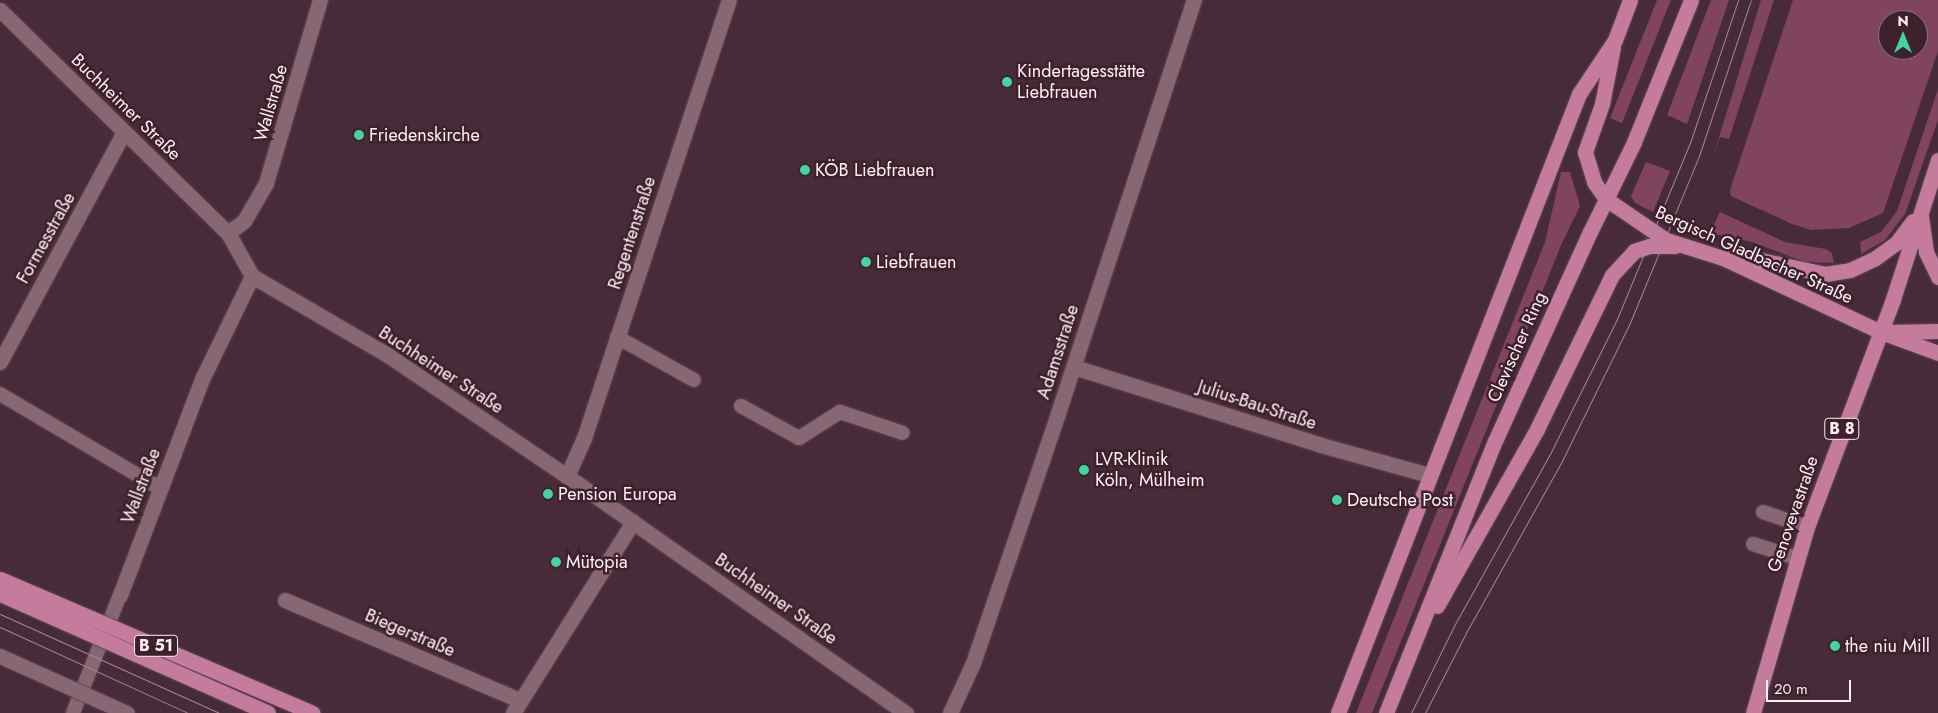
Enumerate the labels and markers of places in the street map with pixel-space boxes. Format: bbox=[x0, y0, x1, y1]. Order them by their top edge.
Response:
place label: Kindertagesstätte Liebfrauen bbox=[1017, 61, 1145, 104]
marker: Kindertagesstätte Liebfrauen bbox=[1001, 76, 1013, 88]
place label: Friedenskirche bbox=[369, 124, 480, 146]
marker: Friedenskirche bbox=[353, 129, 365, 141]
place label: KÖB Liebfrauen bbox=[815, 159, 934, 181]
marker: KÖB Liebfrauen bbox=[799, 164, 811, 176]
place label: Liebfrauen bbox=[876, 251, 956, 273]
marker: Liebfrauen bbox=[860, 256, 872, 268]
place label: LVR-Klinik Köln, Mülheim bbox=[1095, 449, 1205, 492]
marker: LVR-Klinik Köln, Mülheim bbox=[1077, 463, 1091, 477]
place label: Pension Europa bbox=[558, 483, 677, 505]
marker: Pension Europa bbox=[542, 488, 554, 500]
place label: Deutsche Post bbox=[1347, 489, 1453, 511]
marker: Deutsche Post bbox=[1331, 494, 1343, 506]
place label: Mütopia bbox=[566, 551, 628, 573]
marker: Mütopia bbox=[550, 556, 562, 568]
place label: the niu Mill bbox=[1845, 635, 1930, 657]
marker: the niu Mill bbox=[1829, 640, 1841, 652]

